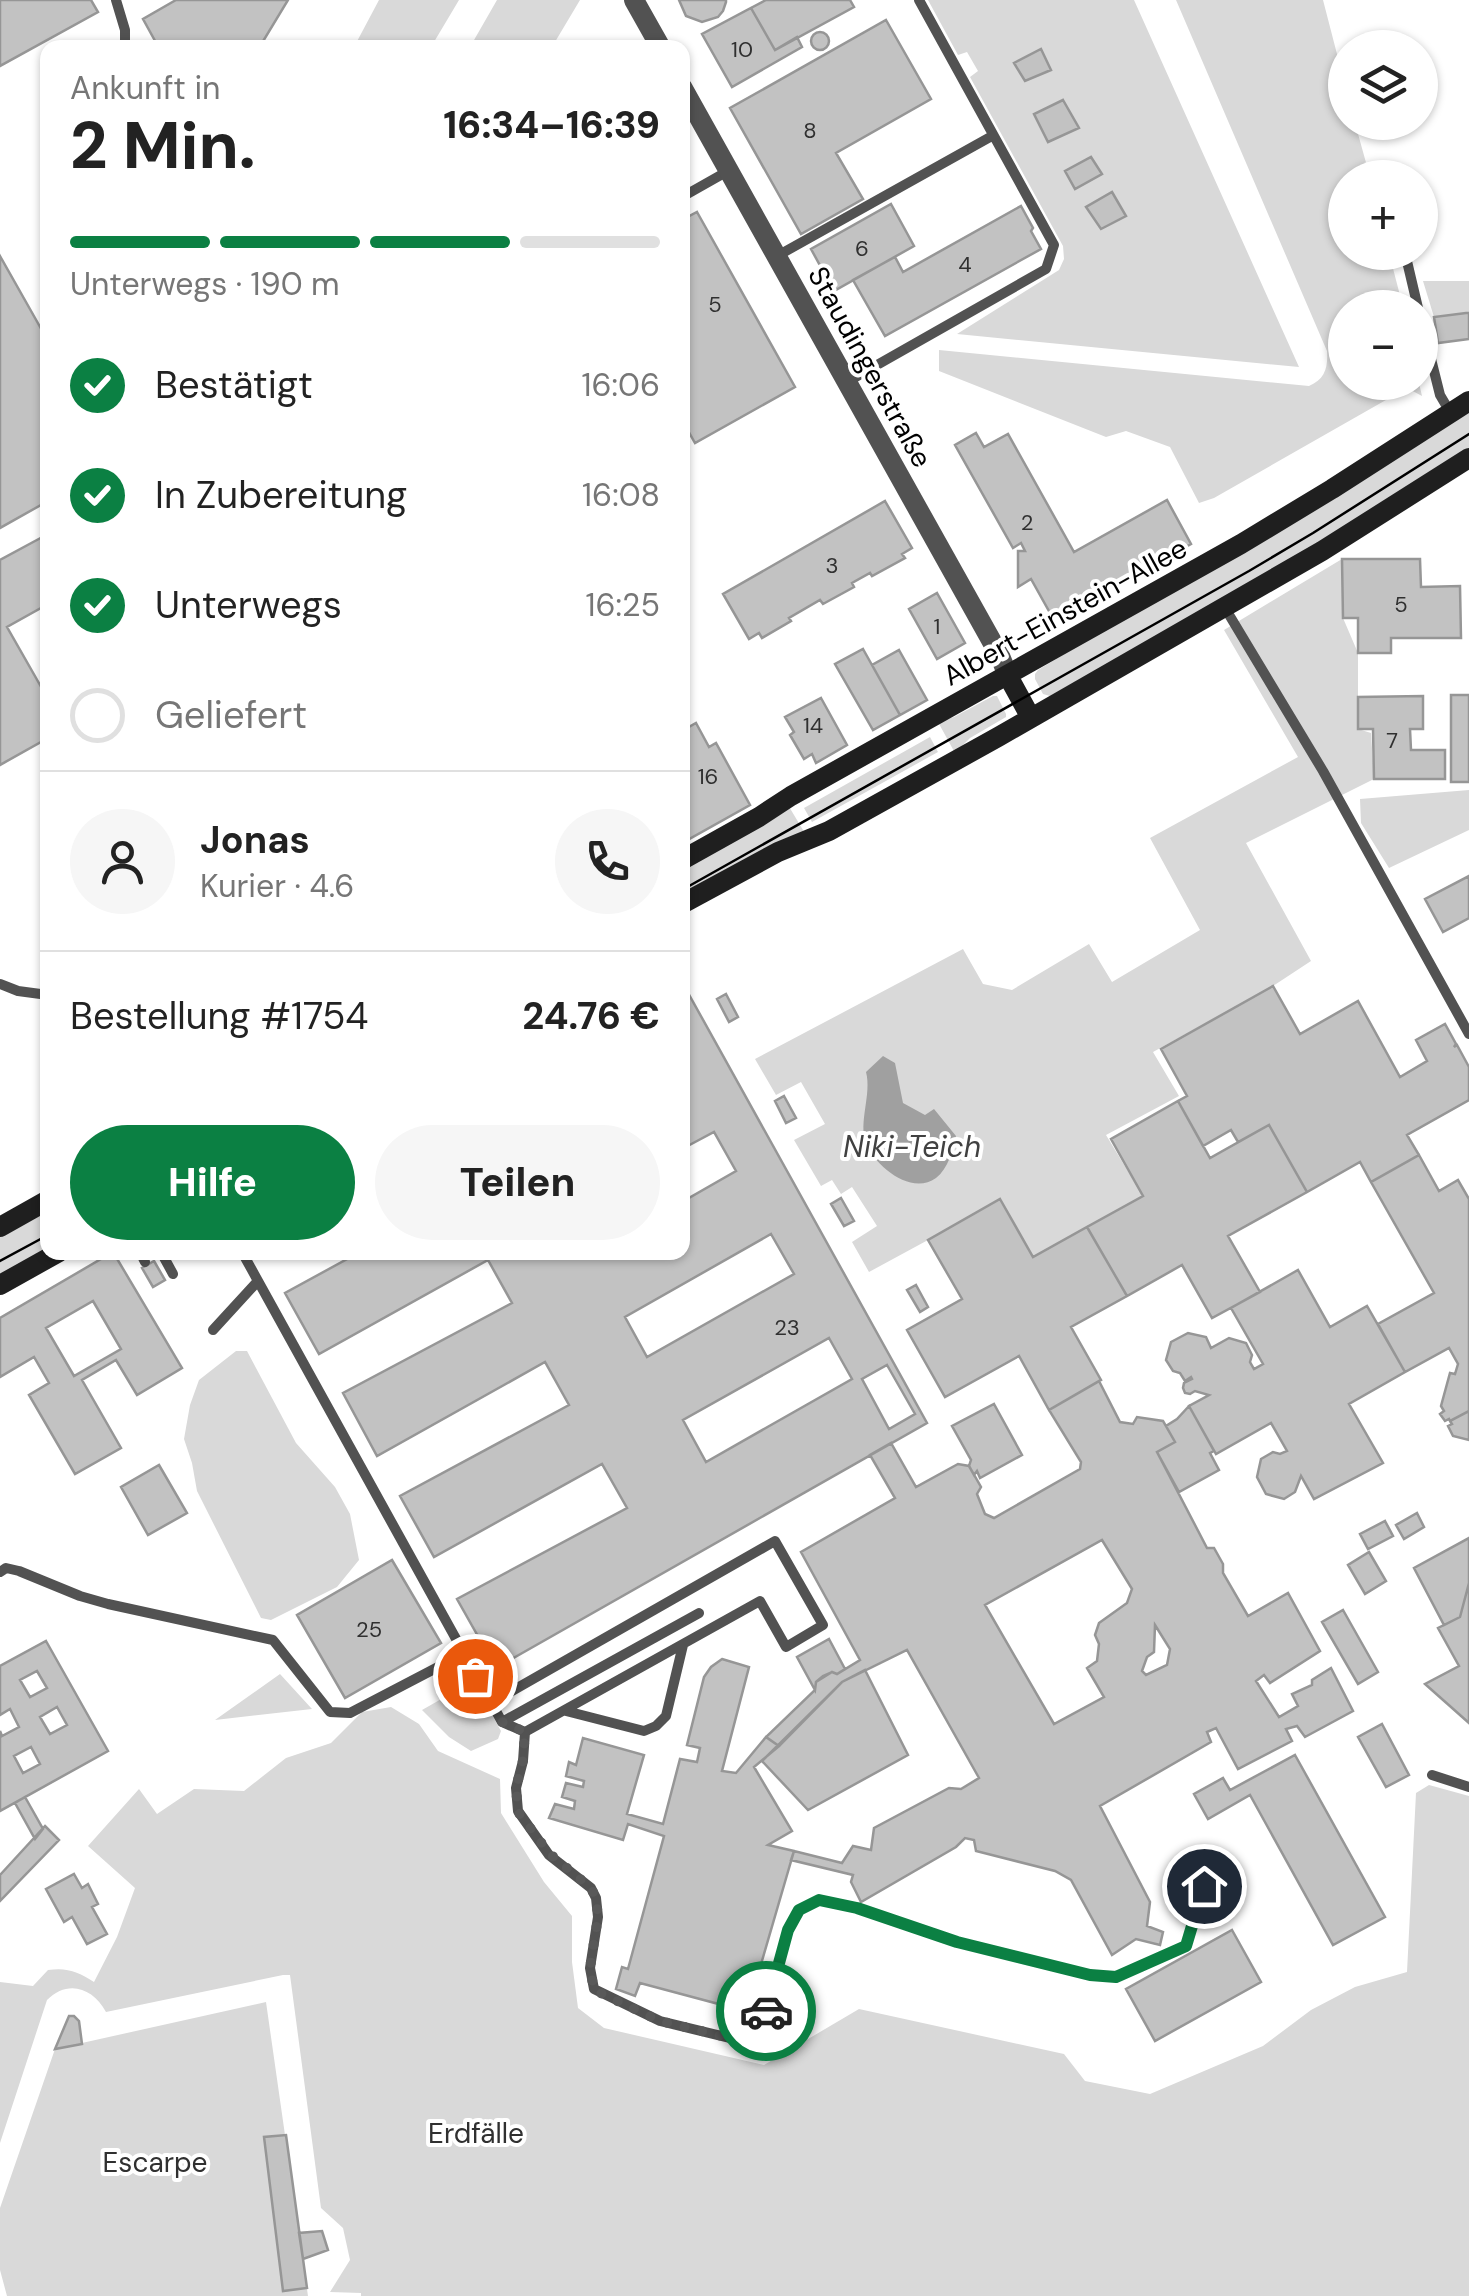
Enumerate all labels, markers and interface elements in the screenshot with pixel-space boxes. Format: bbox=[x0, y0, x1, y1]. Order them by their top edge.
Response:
map controls bbox=[1328, 30, 1438, 400]
button: layers bbox=[1328, 30, 1438, 140]
house number: 10 bbox=[731, 35, 753, 64]
text: Ankunft in bbox=[70, 67, 220, 109]
text: 16:34–16:39 bbox=[443, 100, 660, 150]
text: 2 Min. bbox=[70, 104, 256, 188]
house number: 8 bbox=[803, 116, 817, 145]
button: + bbox=[1328, 160, 1438, 270]
house number: 6 bbox=[855, 234, 869, 263]
house number: 4 bbox=[958, 250, 972, 279]
street label: Staudingerstraße bbox=[799, 260, 941, 474]
text: Unterwegs · 190 m bbox=[70, 263, 340, 305]
house number: 5 bbox=[708, 290, 722, 319]
button: − bbox=[1328, 290, 1438, 400]
icon: check bbox=[70, 358, 125, 413]
text: Bestätigt bbox=[155, 360, 313, 410]
text: 16:06 bbox=[581, 364, 660, 406]
icon: check bbox=[70, 468, 125, 523]
text: In Zubereitung bbox=[155, 470, 407, 520]
text: 16:08 bbox=[582, 474, 660, 516]
house number: 2 bbox=[1021, 508, 1033, 537]
street label: Albert-Einstein-Allee bbox=[937, 530, 1193, 694]
house number: 3 bbox=[825, 551, 839, 580]
icon: check bbox=[70, 578, 125, 633]
text: Unterwegs bbox=[155, 580, 342, 630]
text: 16:25 bbox=[586, 584, 660, 626]
house number: 5 bbox=[1394, 590, 1408, 619]
house number: 1 bbox=[934, 612, 940, 641]
text: Geliefert bbox=[155, 690, 307, 740]
house number: 14 bbox=[803, 711, 823, 740]
house number: 7 bbox=[1386, 726, 1398, 755]
house number: 16 bbox=[698, 762, 718, 791]
button: person bbox=[70, 809, 175, 914]
button: phone bbox=[555, 809, 660, 914]
text: Jonas bbox=[200, 815, 310, 865]
text: Kurier · 4.6 bbox=[200, 865, 354, 907]
text: Bestellung #1754 bbox=[70, 991, 368, 1041]
text: 24.76 € bbox=[522, 991, 660, 1041]
button: Hilfe bbox=[70, 1125, 355, 1240]
button: Teilen bbox=[375, 1125, 660, 1240]
water label: Niki-Teich bbox=[843, 1127, 981, 1166]
house number: 23 bbox=[774, 1313, 800, 1342]
house number: 25 bbox=[356, 1615, 382, 1644]
pin bbox=[433, 1634, 518, 1719]
icon: bag bbox=[448, 1649, 503, 1704]
pin bbox=[1162, 1844, 1247, 1929]
icon: home bbox=[1177, 1859, 1232, 1914]
courier bbox=[716, 1961, 816, 2061]
icon: car bbox=[739, 1984, 794, 2039]
park label: Erdfälle bbox=[428, 2115, 524, 2152]
park label: Escarpe bbox=[103, 2144, 207, 2181]

